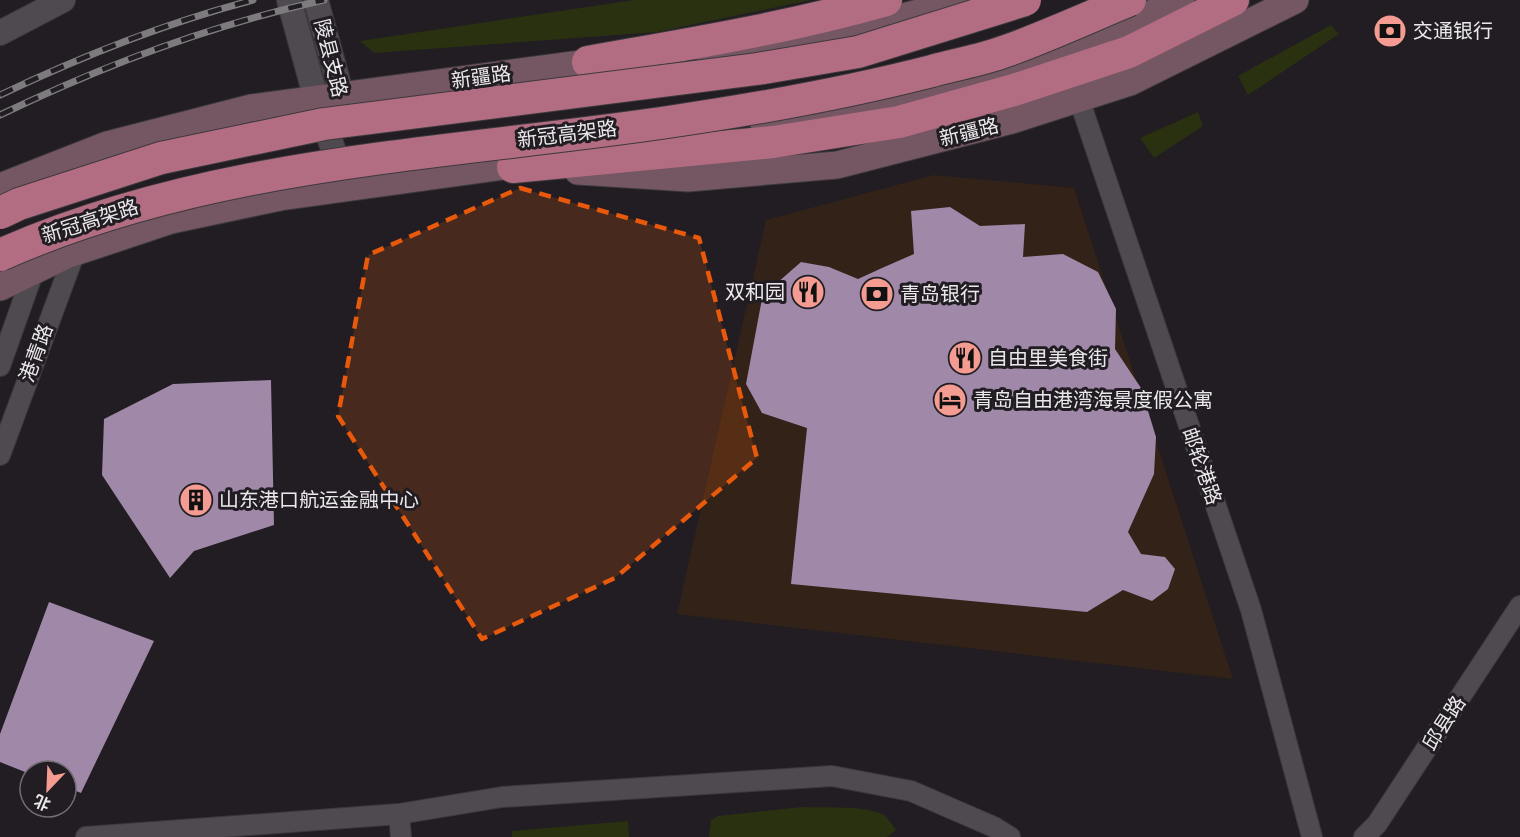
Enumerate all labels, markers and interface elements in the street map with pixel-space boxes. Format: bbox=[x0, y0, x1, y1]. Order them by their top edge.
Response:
bank icon: 交通银行 bbox=[1372, 13, 1408, 49]
street label: 陵县支路 bbox=[310, 16, 352, 100]
place label: 交通银行 bbox=[1413, 19, 1493, 43]
street label: 新疆路 bbox=[450, 61, 512, 93]
street label: 新疆路 bbox=[937, 113, 1001, 151]
street label: 新冠高架路 bbox=[516, 116, 618, 152]
street label: 新冠高架路 bbox=[39, 194, 141, 248]
restaurant icon: 双和园 bbox=[790, 274, 826, 310]
bank icon: 青岛银行 bbox=[859, 276, 895, 312]
place label: 双和园 bbox=[725, 280, 785, 304]
place label: 青岛银行 bbox=[900, 282, 980, 306]
street label: 港青路 bbox=[14, 321, 58, 385]
restaurant icon: 自由里美食街 bbox=[947, 340, 983, 376]
place label: 自由里美食街 bbox=[988, 346, 1108, 370]
hotel icon: 青岛自由港湾海景度假公寓 bbox=[932, 382, 968, 418]
place label: 青岛自由港湾海景度假公寓 bbox=[973, 388, 1213, 412]
street label: 邮轮港路 bbox=[1178, 424, 1226, 508]
building icon: 山东港口航运金融中心 bbox=[178, 482, 214, 518]
place label: 山东港口航运金融中心 bbox=[219, 488, 419, 512]
street label: 邱县路 bbox=[1418, 691, 1470, 755]
north arrow bbox=[18, 759, 78, 819]
text: 北 bbox=[31, 790, 53, 814]

